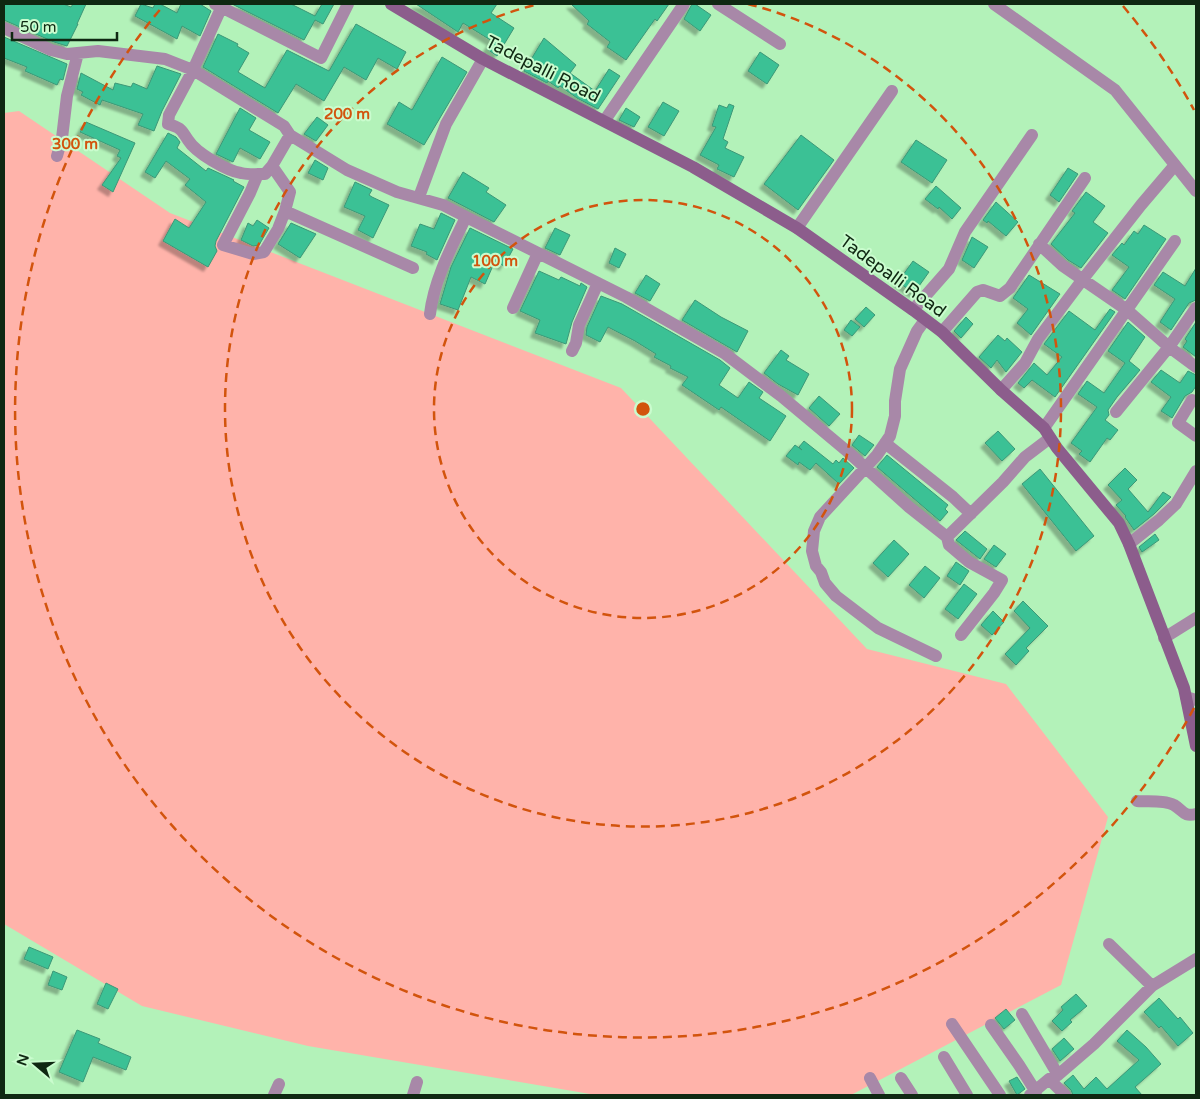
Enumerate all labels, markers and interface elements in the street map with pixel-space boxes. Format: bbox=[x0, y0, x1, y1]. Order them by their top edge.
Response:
scale bar bbox=[12, 10, 118, 42]
text: 50 m bbox=[20, 18, 57, 36]
street label: Tadepalli Road bbox=[482, 31, 604, 107]
text: 200 m bbox=[324, 105, 370, 123]
text: 300 m bbox=[52, 135, 98, 153]
street label: Tadepalli Road bbox=[836, 230, 950, 322]
text: 100 m bbox=[472, 252, 518, 270]
centre of rings bbox=[634, 400, 652, 418]
north arrow bbox=[10, 1039, 60, 1089]
text: N bbox=[13, 1052, 33, 1068]

